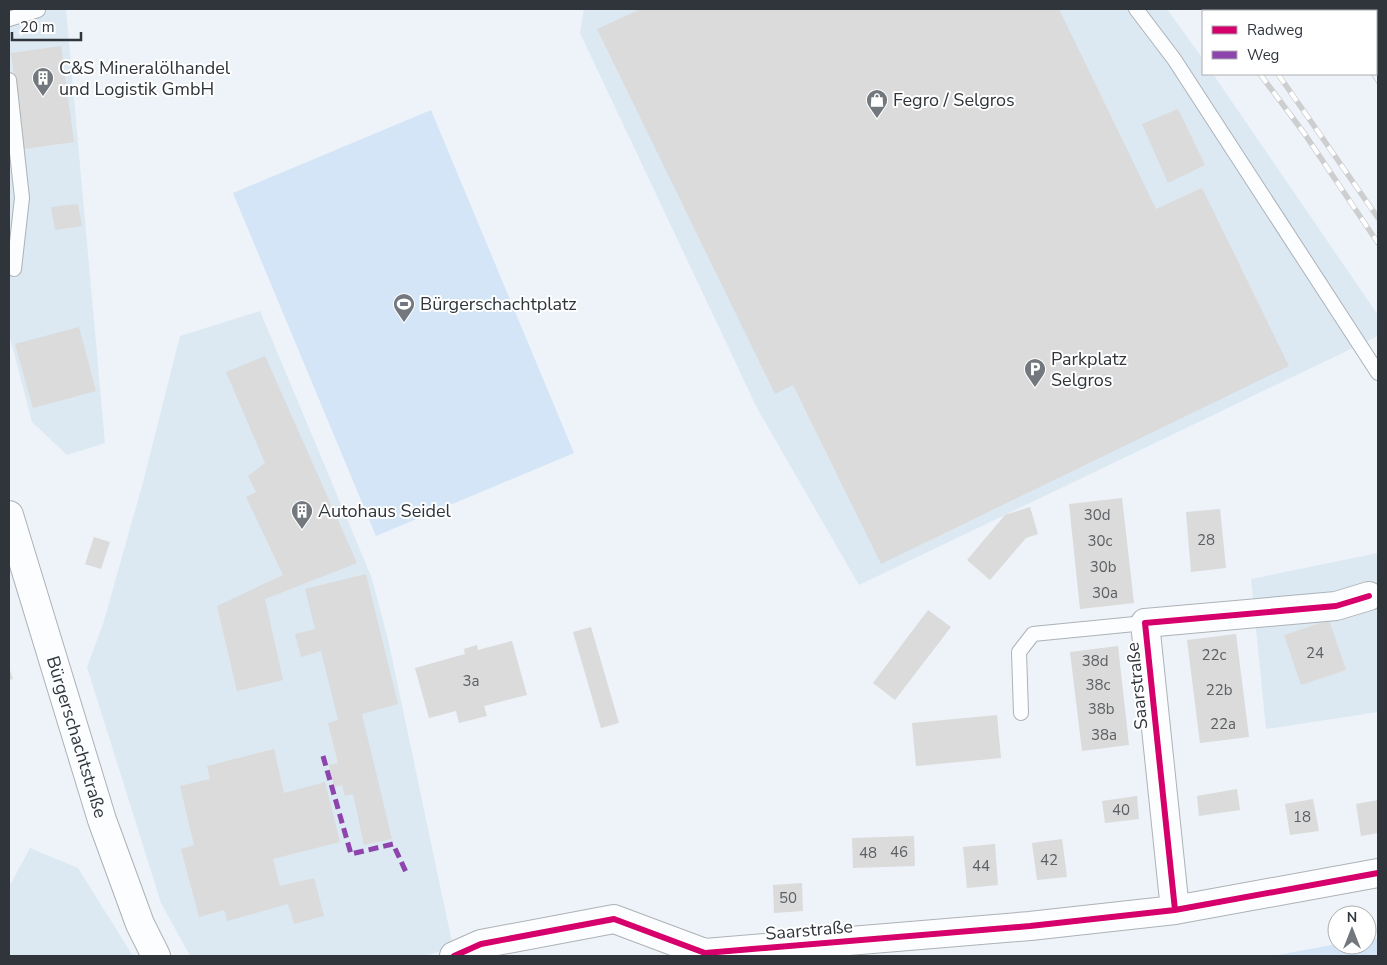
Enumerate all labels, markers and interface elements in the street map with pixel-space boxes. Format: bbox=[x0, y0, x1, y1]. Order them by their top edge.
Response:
scale bar bbox=[12, 10, 81, 42]
legend bbox=[1202, 10, 1377, 75]
text: 20 m bbox=[20, 17, 55, 37]
text: Radweg bbox=[1247, 20, 1303, 40]
text: Weg bbox=[1247, 45, 1279, 65]
place label: C&S Mineralölhandel und Logistik GmbH bbox=[59, 56, 231, 101]
building icon: C&S Mineralölhandel und Logistik GmbH bbox=[31, 66, 55, 97]
shop icon: Fegro / Selgros bbox=[865, 88, 889, 119]
place label: Fegro / Selgros bbox=[893, 88, 1015, 112]
sports icon: Bürgerschachtplatz bbox=[392, 292, 416, 323]
place label: Bürgerschachtplatz bbox=[420, 292, 577, 316]
place label: Parkplatz Selgros bbox=[1051, 347, 1127, 392]
parking icon: Parkplatz Selgros bbox=[1023, 357, 1047, 388]
building icon: Autohaus Seidel bbox=[290, 499, 314, 530]
place label: Autohaus Seidel bbox=[318, 499, 451, 523]
house number: 30d bbox=[1084, 505, 1110, 525]
house number: 28 bbox=[1197, 530, 1215, 550]
house number: 30c bbox=[1088, 531, 1113, 551]
house number: 30b bbox=[1090, 557, 1117, 577]
house number: 30a bbox=[1092, 583, 1118, 603]
street label: Saarstraße bbox=[1120, 641, 1154, 731]
house number: 24 bbox=[1306, 643, 1324, 663]
house number: 22c bbox=[1202, 645, 1227, 665]
house number: 38d bbox=[1082, 651, 1108, 671]
street label: Bürgerschachtstraße bbox=[41, 653, 113, 821]
house number: 3a bbox=[463, 671, 479, 691]
house number: 38c bbox=[1086, 675, 1111, 695]
house number: 22b bbox=[1206, 680, 1233, 700]
house number: 38b bbox=[1088, 699, 1115, 719]
house number: 22a bbox=[1210, 714, 1236, 734]
house number: 38a bbox=[1091, 725, 1117, 745]
house number: 40 bbox=[1112, 800, 1130, 820]
house number: 18 bbox=[1293, 807, 1311, 827]
house number: 46 bbox=[890, 842, 908, 862]
house number: 48 bbox=[859, 843, 877, 863]
house number: 42 bbox=[1040, 850, 1058, 870]
house number: 44 bbox=[972, 856, 990, 876]
house number: 50 bbox=[779, 888, 797, 908]
north arrow bbox=[1327, 905, 1377, 955]
text: N bbox=[1347, 908, 1357, 927]
street label: Saarstraße bbox=[764, 914, 854, 946]

